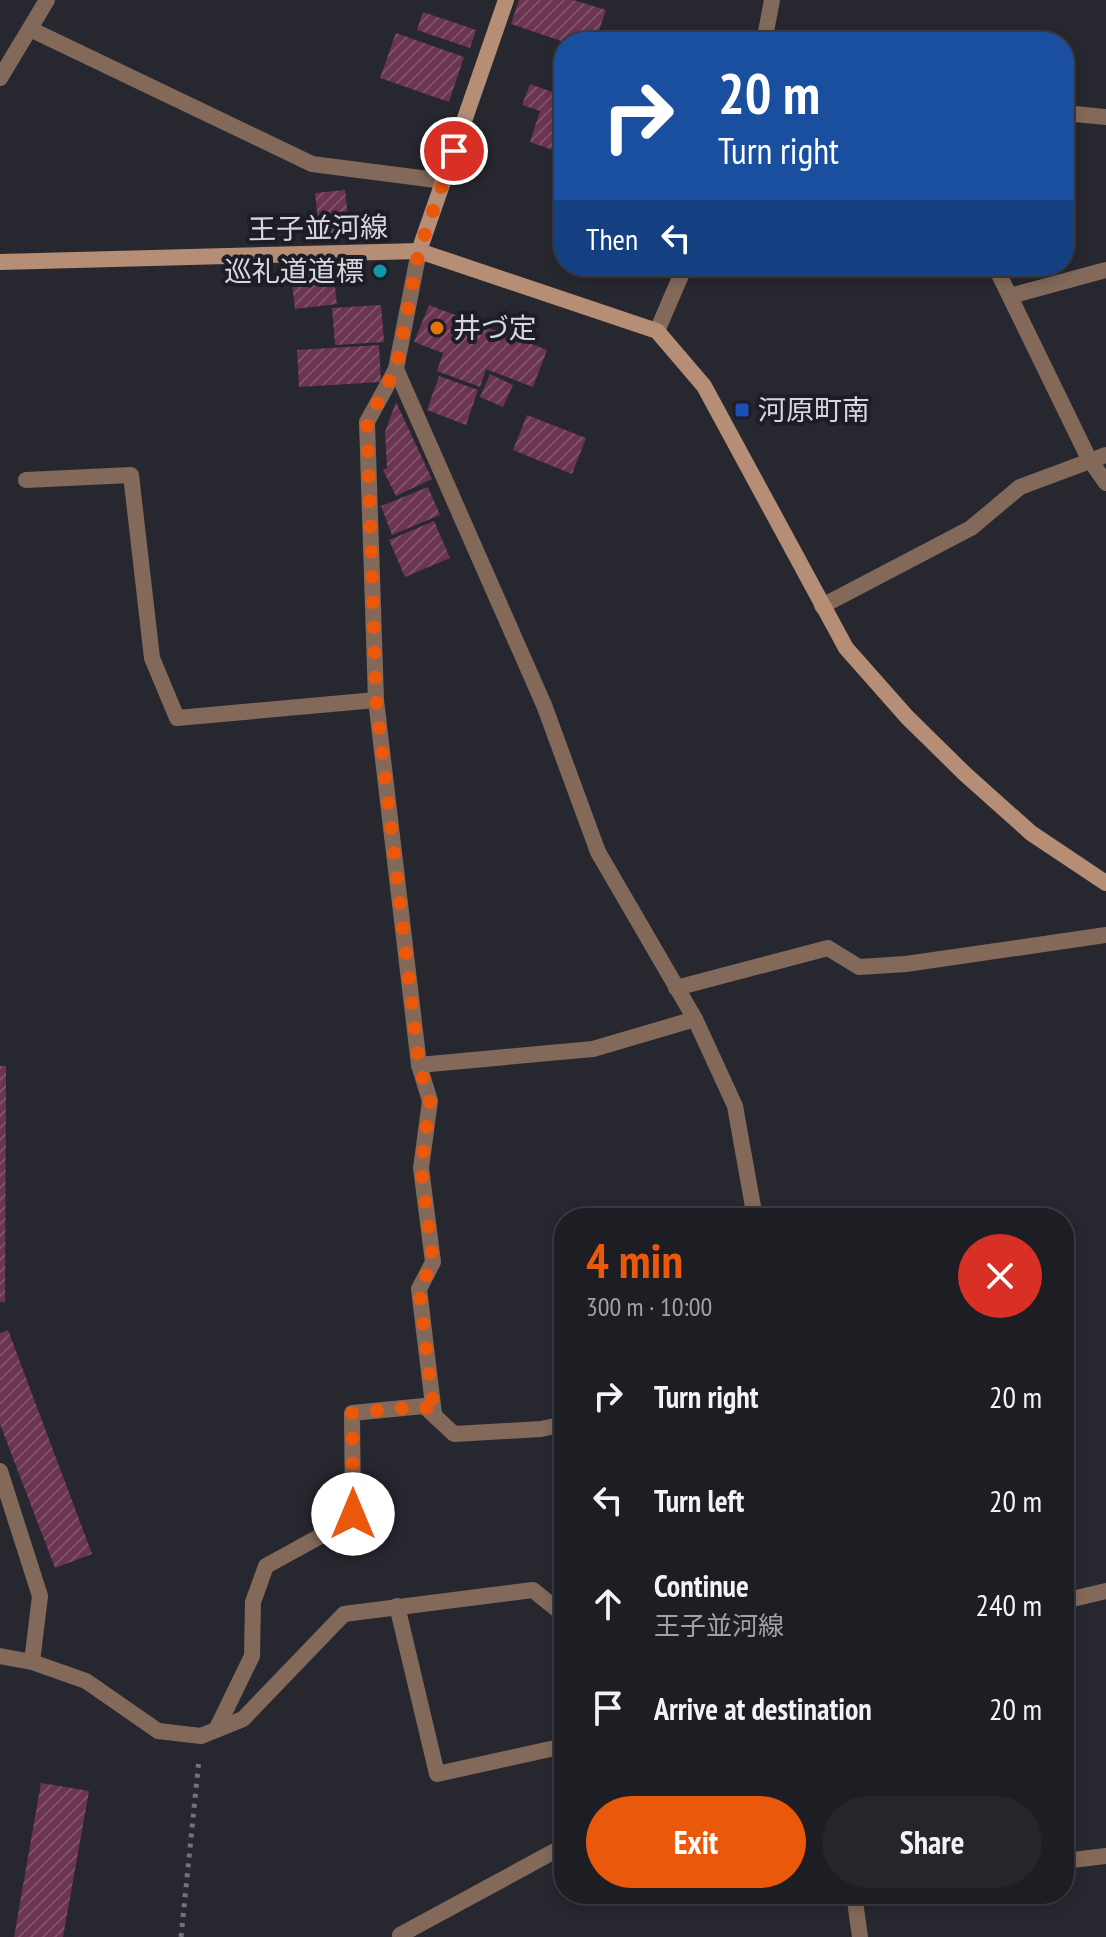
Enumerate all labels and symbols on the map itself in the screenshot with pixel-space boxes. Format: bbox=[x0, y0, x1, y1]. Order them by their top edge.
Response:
pin bbox=[420, 117, 488, 185]
street label: 王子並河線 bbox=[248, 208, 388, 247]
place label: 巡礼道道標 bbox=[224, 252, 364, 289]
marker: 巡礼道道標 bbox=[371, 262, 389, 280]
place label: 井づ定 bbox=[453, 309, 537, 346]
marker: 井づ定 bbox=[428, 319, 446, 337]
place label: 河原町南 bbox=[758, 391, 870, 428]
marker: 河原町南 bbox=[733, 401, 751, 419]
position arrow bbox=[311, 1472, 395, 1556]

